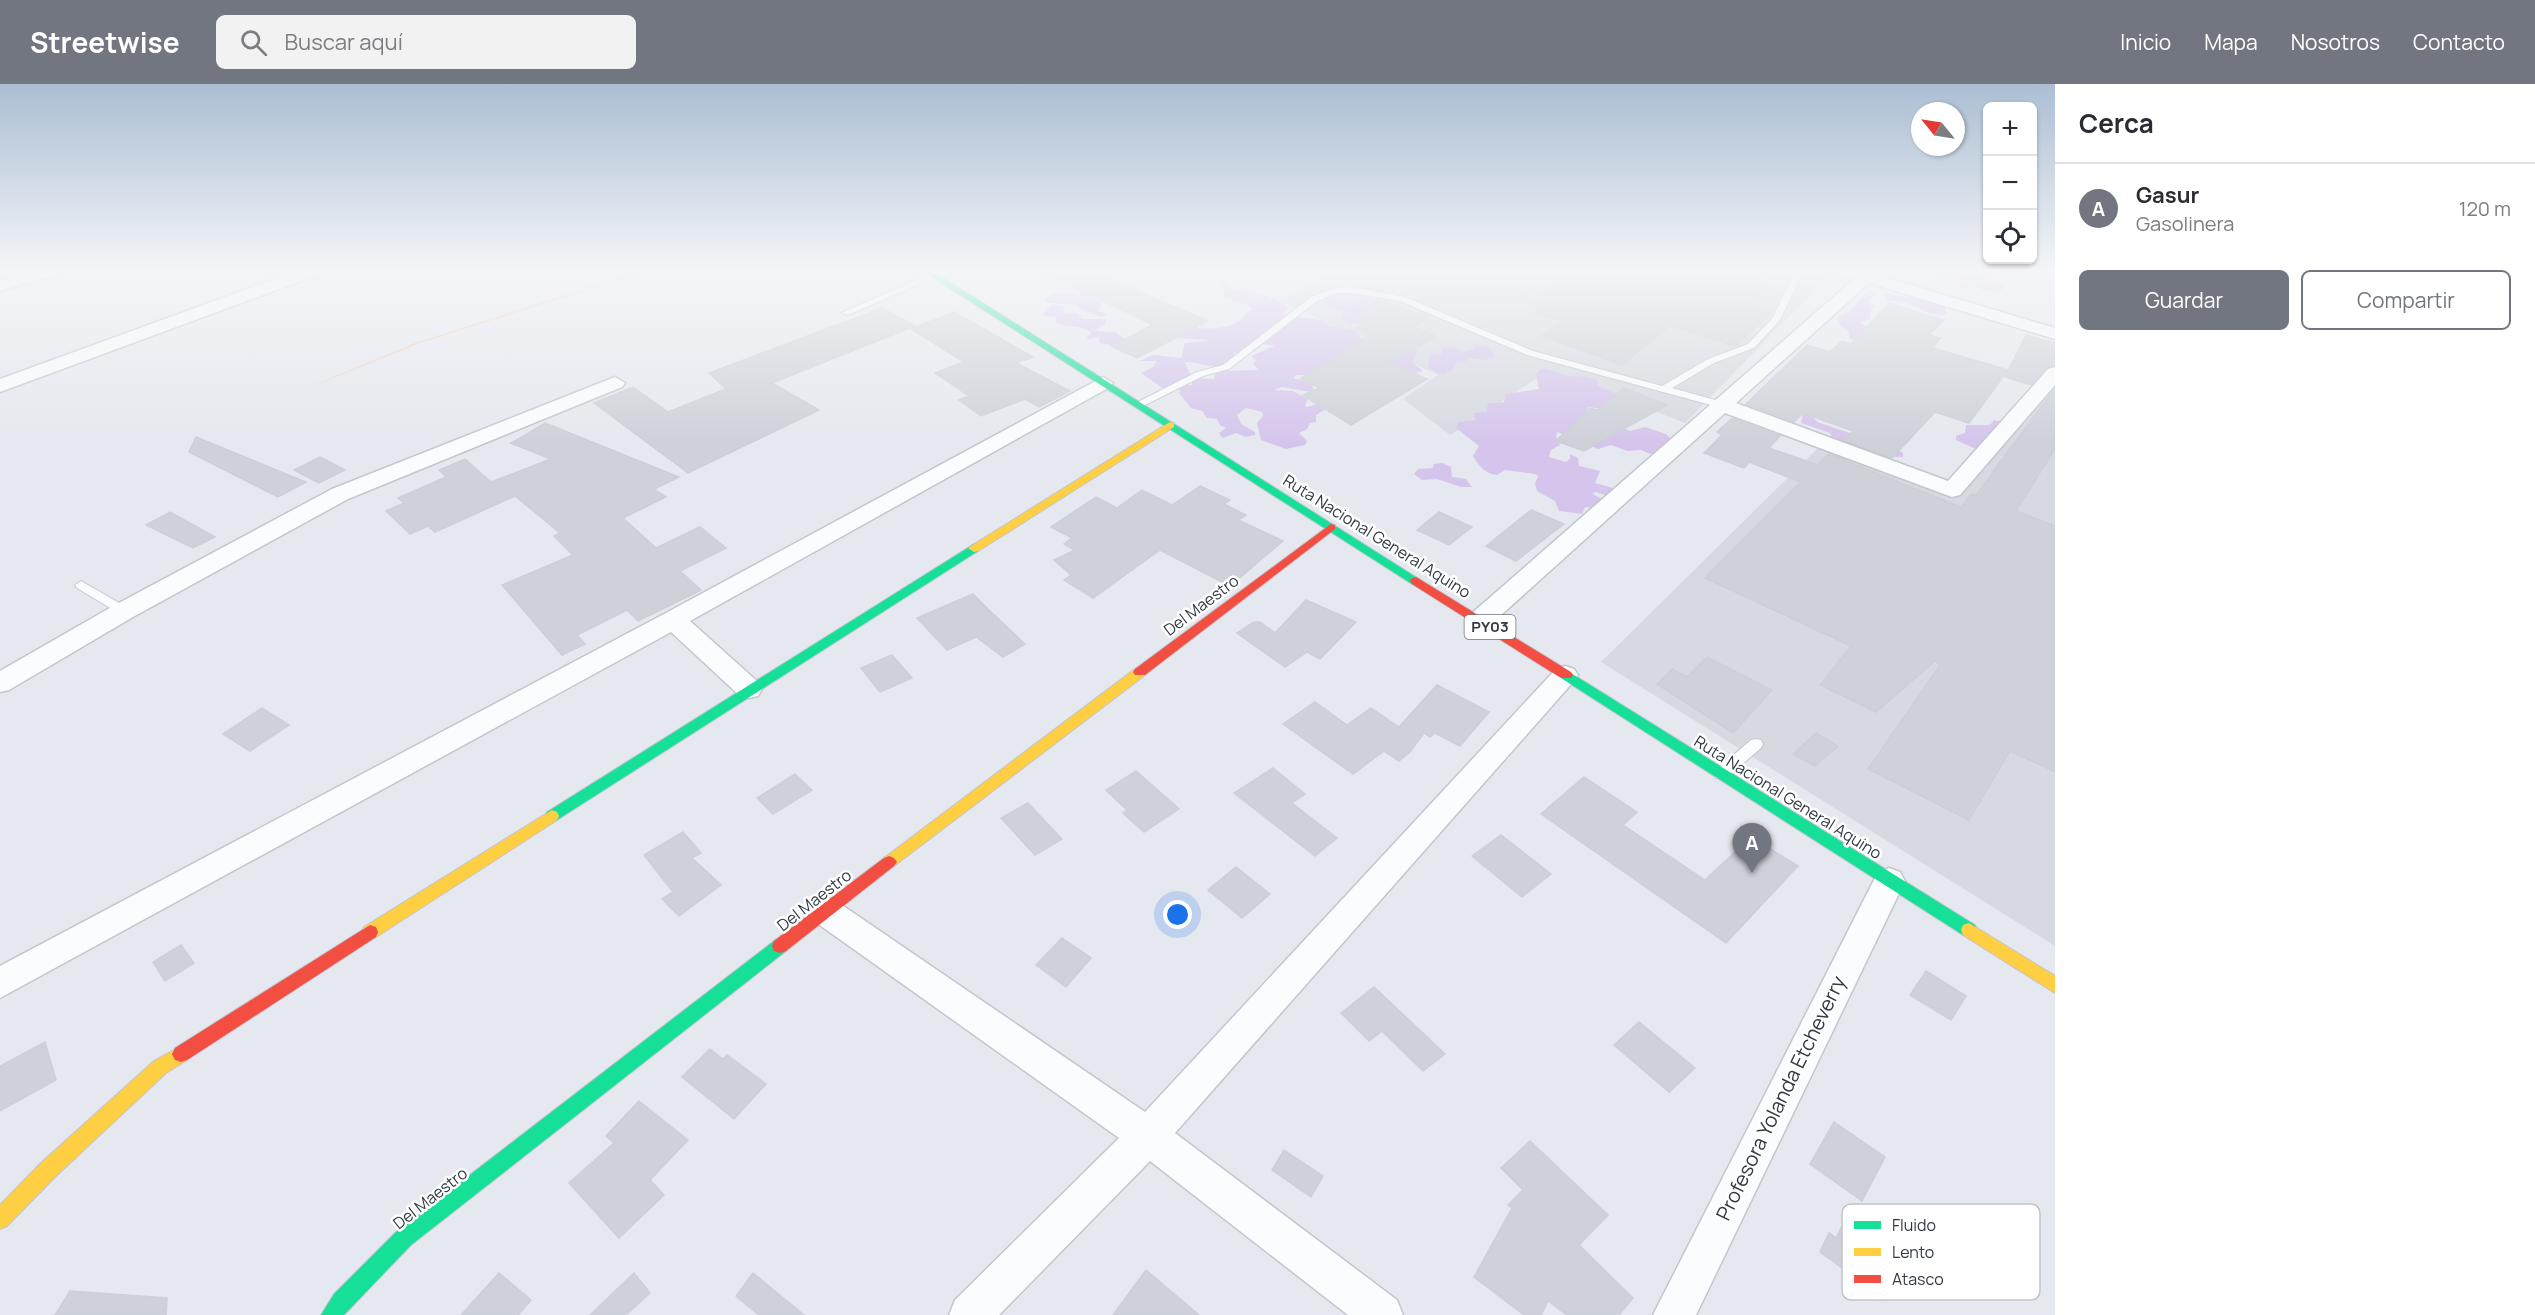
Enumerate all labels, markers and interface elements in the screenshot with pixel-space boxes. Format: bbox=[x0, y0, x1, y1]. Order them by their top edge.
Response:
search box bbox=[216, 15, 636, 69]
text: Streetwise bbox=[30, 23, 180, 61]
icon: search bbox=[237, 26, 270, 59]
text: Buscar aquí bbox=[285, 27, 403, 57]
text: Inicio bbox=[2120, 28, 2171, 56]
text: Mapa bbox=[2204, 28, 2258, 56]
text: Nosotros bbox=[2291, 28, 2380, 56]
text: Contacto bbox=[2413, 28, 2505, 56]
north arrow bbox=[1911, 102, 1965, 156]
map controls bbox=[1983, 102, 2037, 264]
button: + bbox=[1983, 102, 2037, 156]
text: Cerca bbox=[2079, 105, 2154, 141]
button: − bbox=[1983, 156, 2037, 210]
text: Gasur bbox=[2136, 180, 2199, 210]
text: A bbox=[2092, 195, 2105, 222]
text: 120 m bbox=[2459, 195, 2511, 222]
button: locate bbox=[1983, 210, 2037, 264]
text: Gasolinera bbox=[2136, 210, 2234, 237]
button: Guardar bbox=[2079, 270, 2289, 330]
button: Compartir bbox=[2301, 270, 2511, 330]
street label: Ruta Nacional General Aquino bbox=[1279, 469, 1475, 603]
street label: Del Maestro bbox=[1159, 570, 1243, 640]
road number: PY03 bbox=[1464, 615, 1516, 639]
street label: Ruta Nacional General Aquino bbox=[1691, 731, 1885, 863]
pin: A bbox=[1732, 824, 1772, 873]
street label: Del Maestro bbox=[772, 864, 856, 936]
your location bbox=[1163, 900, 1192, 929]
street label: Profesora Yolanda Etcheverry bbox=[1709, 971, 1852, 1225]
street label: Del Maestro bbox=[388, 1162, 472, 1234]
legend bbox=[1842, 1204, 2040, 1300]
text: Fluido bbox=[1892, 1214, 1936, 1236]
text: Lento bbox=[1892, 1241, 1934, 1263]
text: Atasco bbox=[1892, 1268, 1944, 1290]

